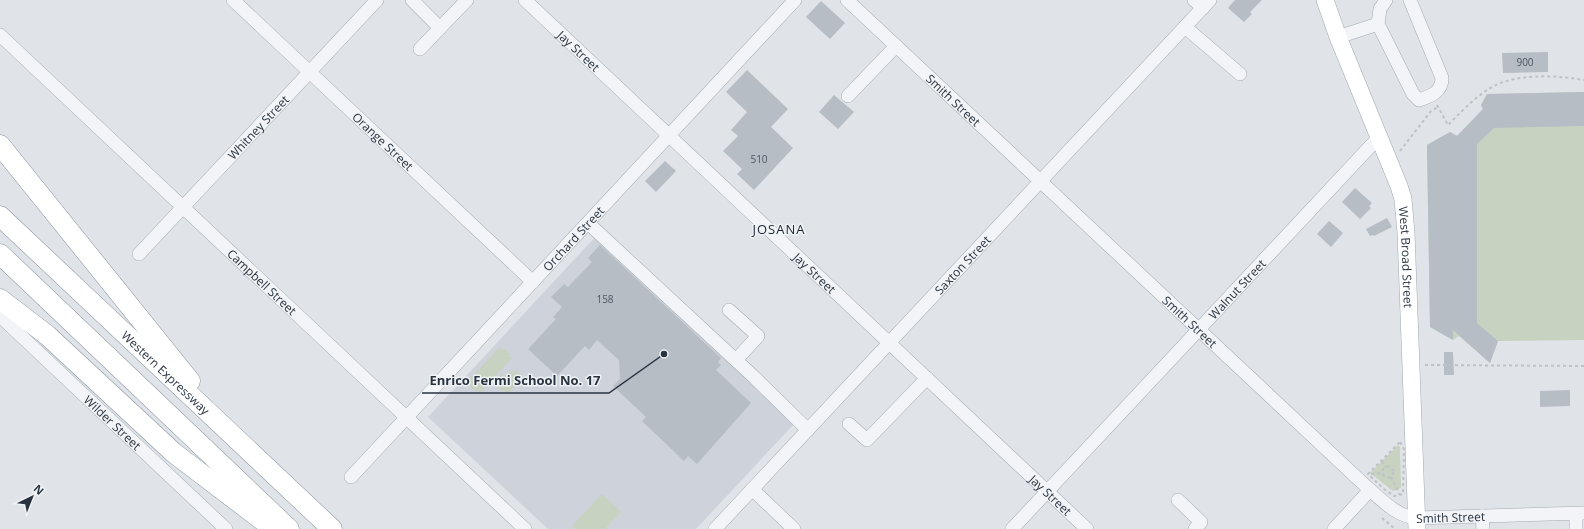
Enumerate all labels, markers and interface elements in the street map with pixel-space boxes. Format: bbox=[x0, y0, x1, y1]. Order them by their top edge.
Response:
street label: Jay Street bbox=[553, 26, 604, 75]
house number: 900 bbox=[1516, 55, 1534, 69]
street label: Smith Street bbox=[923, 70, 985, 130]
street label: Whitney Street bbox=[224, 91, 292, 163]
street label: Orange Street bbox=[349, 108, 417, 174]
house number: 510 bbox=[750, 152, 768, 166]
street label: Orchard Street bbox=[539, 202, 608, 275]
street label: West Broad Street bbox=[1395, 206, 1417, 308]
district label: JOSANA bbox=[751, 220, 805, 238]
street label: Saxton Street bbox=[930, 231, 994, 298]
street label: Campbell Street bbox=[224, 245, 301, 319]
street label: Jay Street bbox=[789, 248, 840, 297]
street label: Walnut Street bbox=[1205, 255, 1269, 323]
house number: 158 bbox=[596, 292, 614, 306]
street label: Smith Street bbox=[1159, 292, 1221, 351]
street label: Western Expressway bbox=[118, 327, 214, 419]
callout: Enrico Fermi School No. 17 bbox=[422, 368, 609, 393]
text: Enrico Fermi School No. 17 bbox=[429, 371, 601, 389]
street label: Wilder Street bbox=[80, 391, 145, 453]
street label: Jay Street bbox=[1025, 470, 1076, 519]
north arrow bbox=[12, 477, 52, 517]
text: N bbox=[31, 481, 48, 498]
street label: Smith Street bbox=[1416, 507, 1485, 526]

